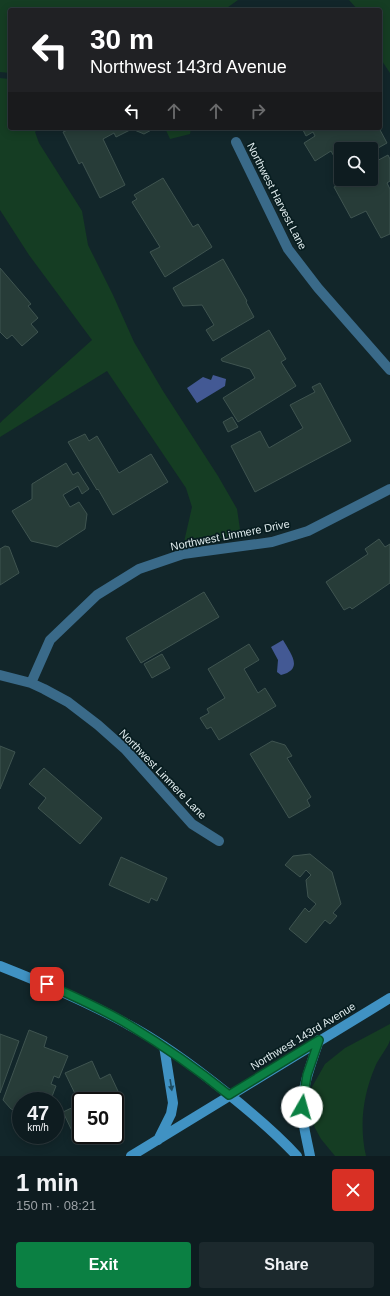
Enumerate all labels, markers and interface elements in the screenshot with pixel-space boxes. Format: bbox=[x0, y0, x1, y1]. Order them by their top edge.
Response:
icon: left bbox=[24, 24, 76, 76]
text: 30 m bbox=[90, 24, 154, 55]
text: Northwest 143rd Avenue bbox=[90, 57, 287, 77]
icon: left bbox=[121, 100, 143, 122]
icon: ahead bbox=[163, 100, 185, 122]
icon: ahead bbox=[205, 100, 227, 122]
icon: right bbox=[247, 100, 269, 122]
street label: Northwest Harvest Lane bbox=[245, 141, 309, 251]
map controls bbox=[334, 142, 378, 186]
button: search bbox=[334, 142, 378, 186]
street label: Northwest Linmere Drive bbox=[169, 518, 291, 552]
street label: Northwest Linmere Lane bbox=[117, 727, 209, 821]
pin bbox=[30, 967, 64, 1001]
icon: arrive bbox=[36, 973, 58, 995]
street label: Northwest 143rd Avenue bbox=[248, 1000, 358, 1072]
one-way arrow bbox=[168, 1078, 174, 1091]
position arrow bbox=[281, 1086, 323, 1128]
speed limit sign: 50 bbox=[72, 1092, 124, 1144]
text: 47 bbox=[27, 1102, 49, 1124]
text: km/h bbox=[27, 1122, 49, 1133]
text: 1 min bbox=[16, 1169, 79, 1196]
button: close bbox=[332, 1169, 374, 1211]
text: 150 m · 08:21 bbox=[16, 1198, 96, 1213]
button: Exit bbox=[16, 1242, 191, 1288]
button: Share bbox=[199, 1242, 374, 1288]

